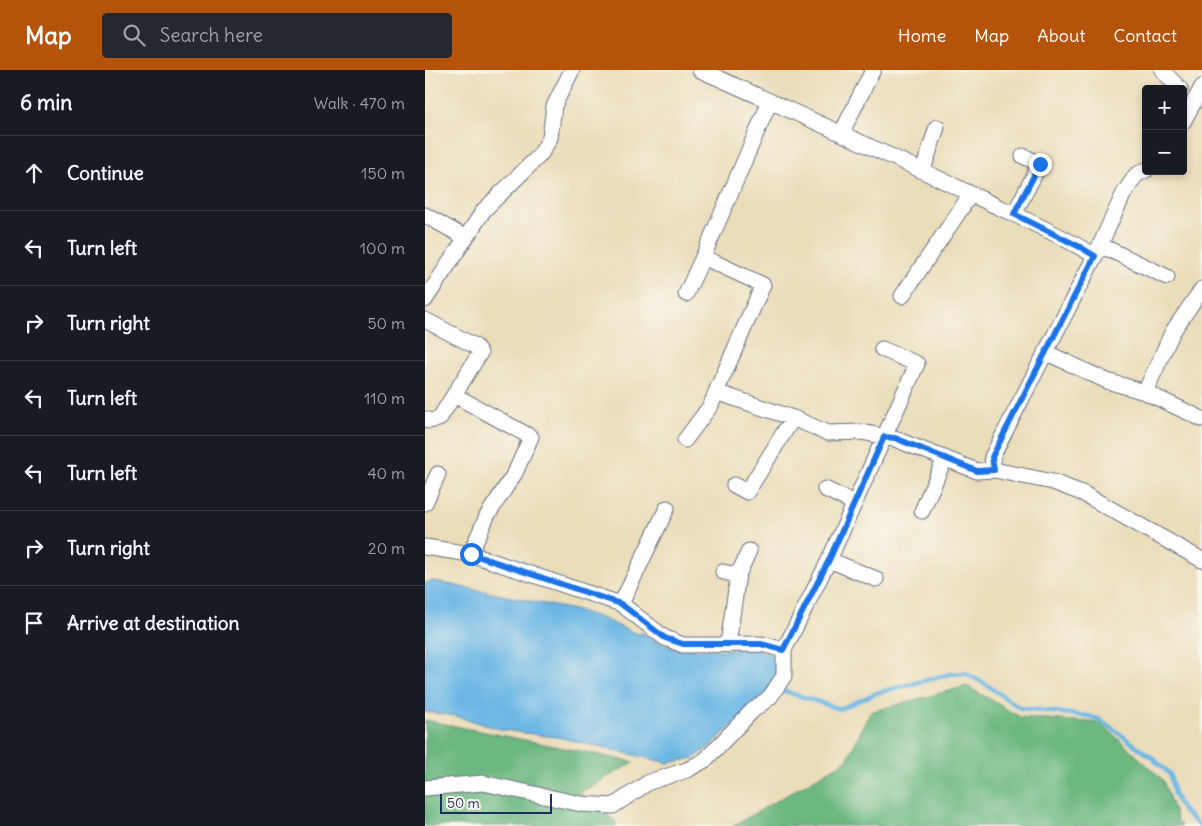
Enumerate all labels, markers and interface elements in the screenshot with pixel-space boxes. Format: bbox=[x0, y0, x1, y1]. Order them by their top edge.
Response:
search box bbox=[102, 13, 452, 58]
text: Map bbox=[25, 20, 72, 50]
icon: search bbox=[120, 21, 148, 49]
text: Search here bbox=[160, 23, 263, 47]
text: Home bbox=[898, 24, 946, 47]
text: Map bbox=[974, 24, 1009, 47]
text: About bbox=[1037, 24, 1085, 47]
text: Contact bbox=[1113, 24, 1177, 47]
map controls bbox=[1142, 85, 1187, 175]
button: + bbox=[1142, 85, 1187, 130]
text: 6 min bbox=[20, 89, 72, 116]
text: Walk · 470 m bbox=[314, 93, 405, 113]
button: − bbox=[1142, 130, 1187, 175]
route end bbox=[1029, 153, 1052, 176]
icon: ahead bbox=[20, 159, 48, 187]
text: Continue bbox=[67, 161, 144, 185]
text: 150 m bbox=[361, 163, 405, 183]
icon: left bbox=[20, 234, 48, 262]
text: Turn left bbox=[67, 236, 137, 260]
text: 100 m bbox=[360, 238, 405, 258]
icon: right bbox=[20, 309, 48, 337]
text: Turn right bbox=[67, 311, 150, 335]
text: 50 m bbox=[367, 313, 405, 333]
icon: left bbox=[20, 384, 48, 412]
text: Turn left bbox=[67, 386, 137, 410]
text: 110 m bbox=[364, 388, 405, 408]
icon: left bbox=[20, 459, 48, 487]
text: Turn left bbox=[67, 461, 137, 485]
text: 40 m bbox=[367, 463, 405, 483]
icon: right bbox=[20, 534, 48, 562]
text: Turn right bbox=[67, 536, 150, 560]
text: 20 m bbox=[368, 538, 405, 558]
route start bbox=[460, 543, 483, 566]
icon: arrive bbox=[20, 609, 48, 637]
text: Arrive at destination bbox=[67, 611, 240, 635]
scale bar bbox=[440, 791, 553, 814]
text: 50 m bbox=[447, 794, 480, 812]

